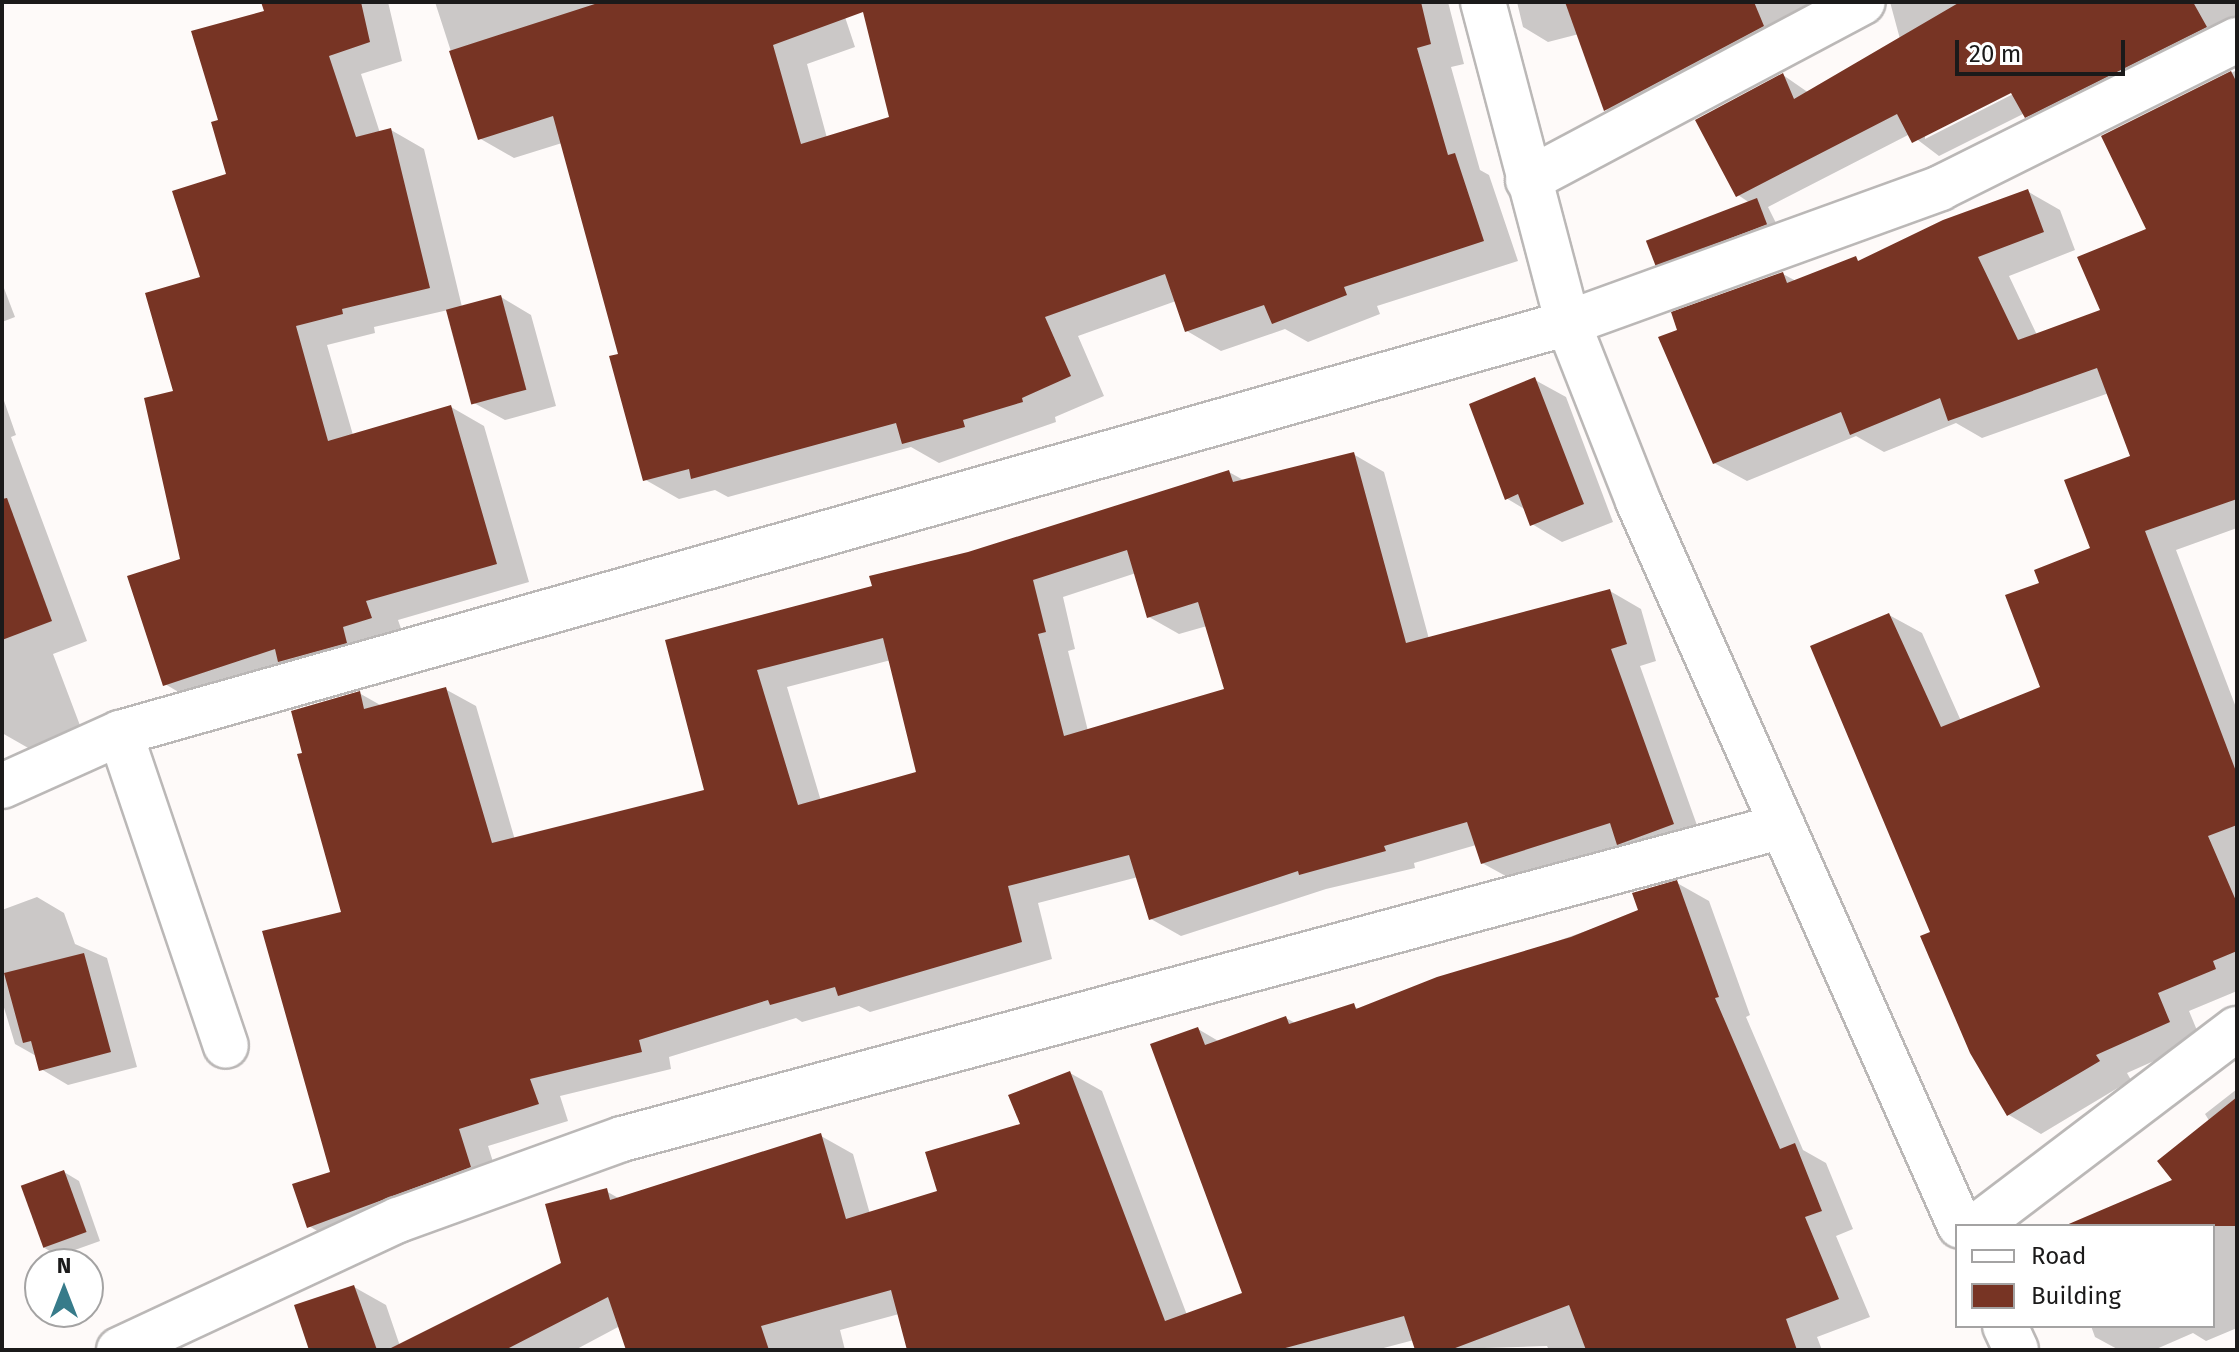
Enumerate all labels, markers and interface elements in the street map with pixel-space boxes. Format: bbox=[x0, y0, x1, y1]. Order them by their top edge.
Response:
scale bar bbox=[1959, 24, 2129, 74]
text: 20 m bbox=[1969, 40, 2021, 68]
legend bbox=[1955, 1224, 2215, 1328]
text: Road bbox=[2031, 1242, 2086, 1270]
north arrow bbox=[24, 1248, 104, 1328]
text: N bbox=[57, 1252, 71, 1279]
text: Building bbox=[2031, 1282, 2121, 1310]

